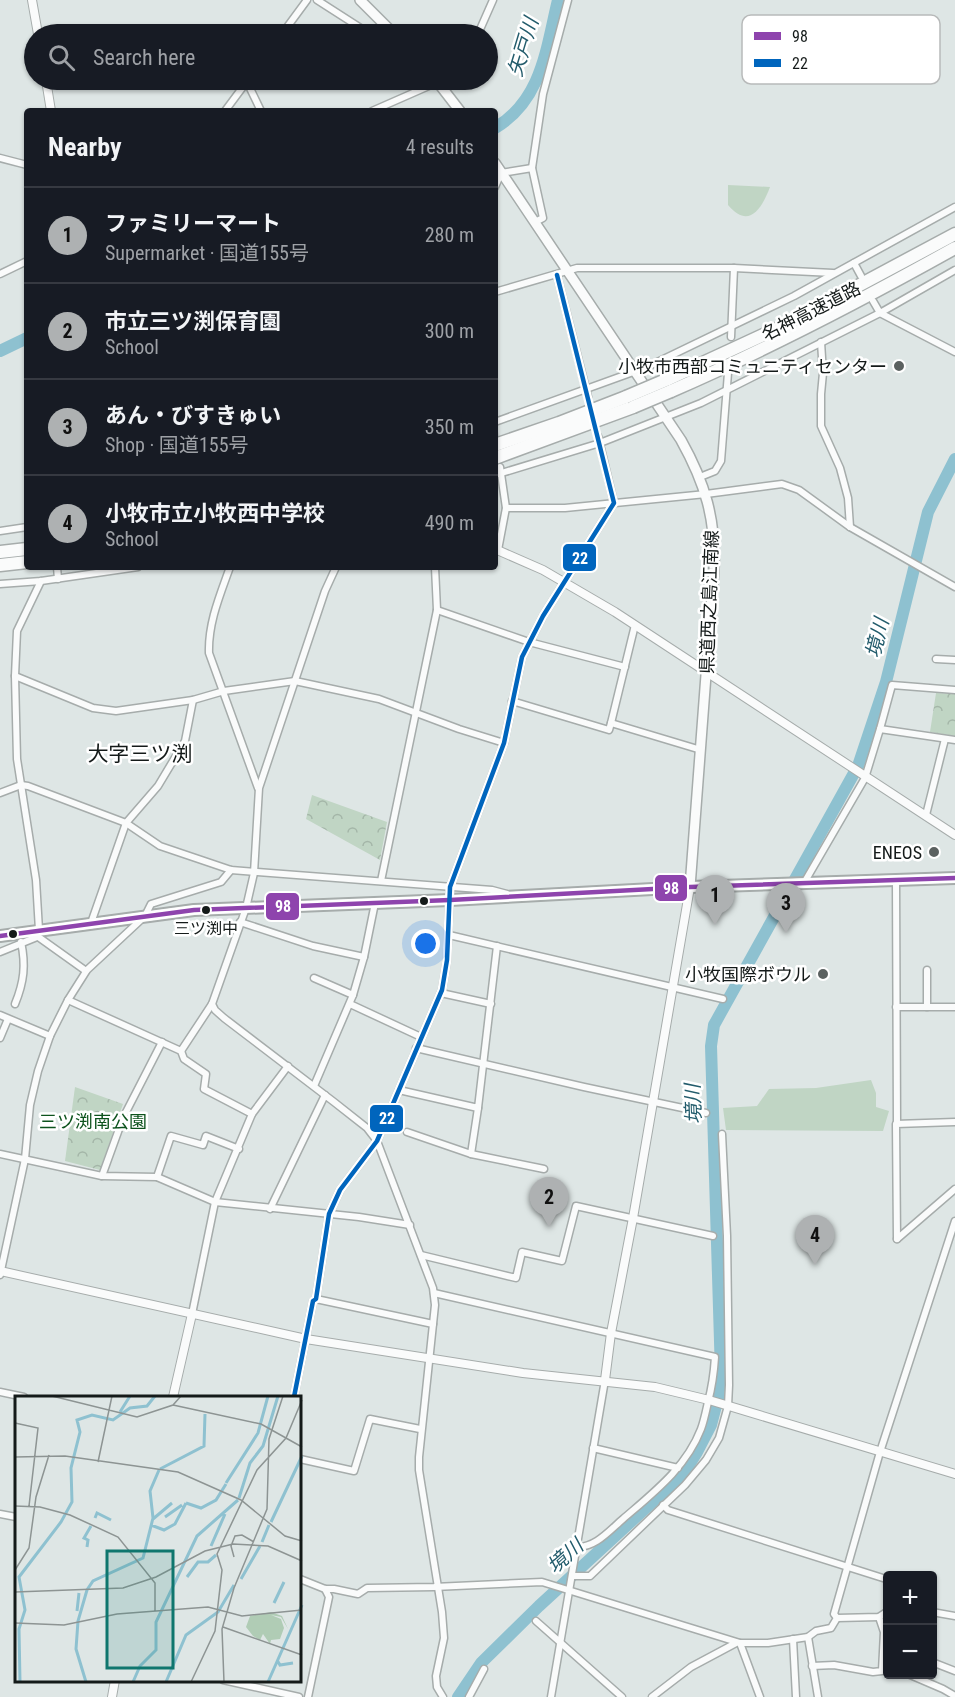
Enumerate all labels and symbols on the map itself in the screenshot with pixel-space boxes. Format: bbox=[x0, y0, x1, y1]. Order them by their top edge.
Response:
water label: 矢戸川 bbox=[503, 13, 544, 79]
legend bbox=[742, 15, 940, 84]
text: 98 bbox=[792, 27, 808, 46]
text: 22 bbox=[792, 54, 808, 73]
street label: 名神高速道路 bbox=[758, 277, 864, 345]
place label: 小牧市西部コミュニティセンター bbox=[618, 356, 887, 377]
marker: 小牧市西部コミュニティセンター bbox=[892, 359, 906, 373]
street label: 県道西之島江南線 bbox=[696, 530, 722, 674]
line badge: 22 bbox=[562, 543, 597, 572]
text: 22 bbox=[572, 549, 588, 568]
water label: 境川 bbox=[861, 614, 894, 660]
district label: 大字三ツ渕 bbox=[88, 742, 193, 766]
place label: ENEOS bbox=[873, 842, 922, 863]
marker: ENEOS bbox=[927, 845, 941, 859]
line badge: 98 bbox=[654, 874, 688, 902]
pin: 1 bbox=[696, 876, 734, 925]
text: 98 bbox=[663, 879, 679, 898]
pin: 3 bbox=[766, 884, 806, 933]
line badge: 98 bbox=[265, 892, 300, 921]
unlabelled marker bbox=[418, 895, 430, 907]
text: 98 bbox=[275, 897, 291, 916]
marker: 三ツ渕中 bbox=[200, 904, 212, 916]
place label: 三ツ渕中 bbox=[174, 919, 238, 938]
unlabelled marker bbox=[7, 928, 19, 940]
your location bbox=[411, 929, 440, 958]
place label: 小牧国際ボウル bbox=[685, 964, 811, 985]
marker: 小牧国際ボウル bbox=[816, 967, 830, 981]
water label: 境川 bbox=[680, 1082, 706, 1124]
line badge: 22 bbox=[369, 1104, 404, 1133]
text: 22 bbox=[379, 1109, 395, 1128]
park label: 三ツ渕南公園 bbox=[39, 1111, 147, 1132]
pin: 2 bbox=[530, 1178, 568, 1227]
pin: 4 bbox=[796, 1216, 834, 1265]
inset map bbox=[15, 1396, 302, 1682]
water label: 境川 bbox=[542, 1532, 589, 1578]

